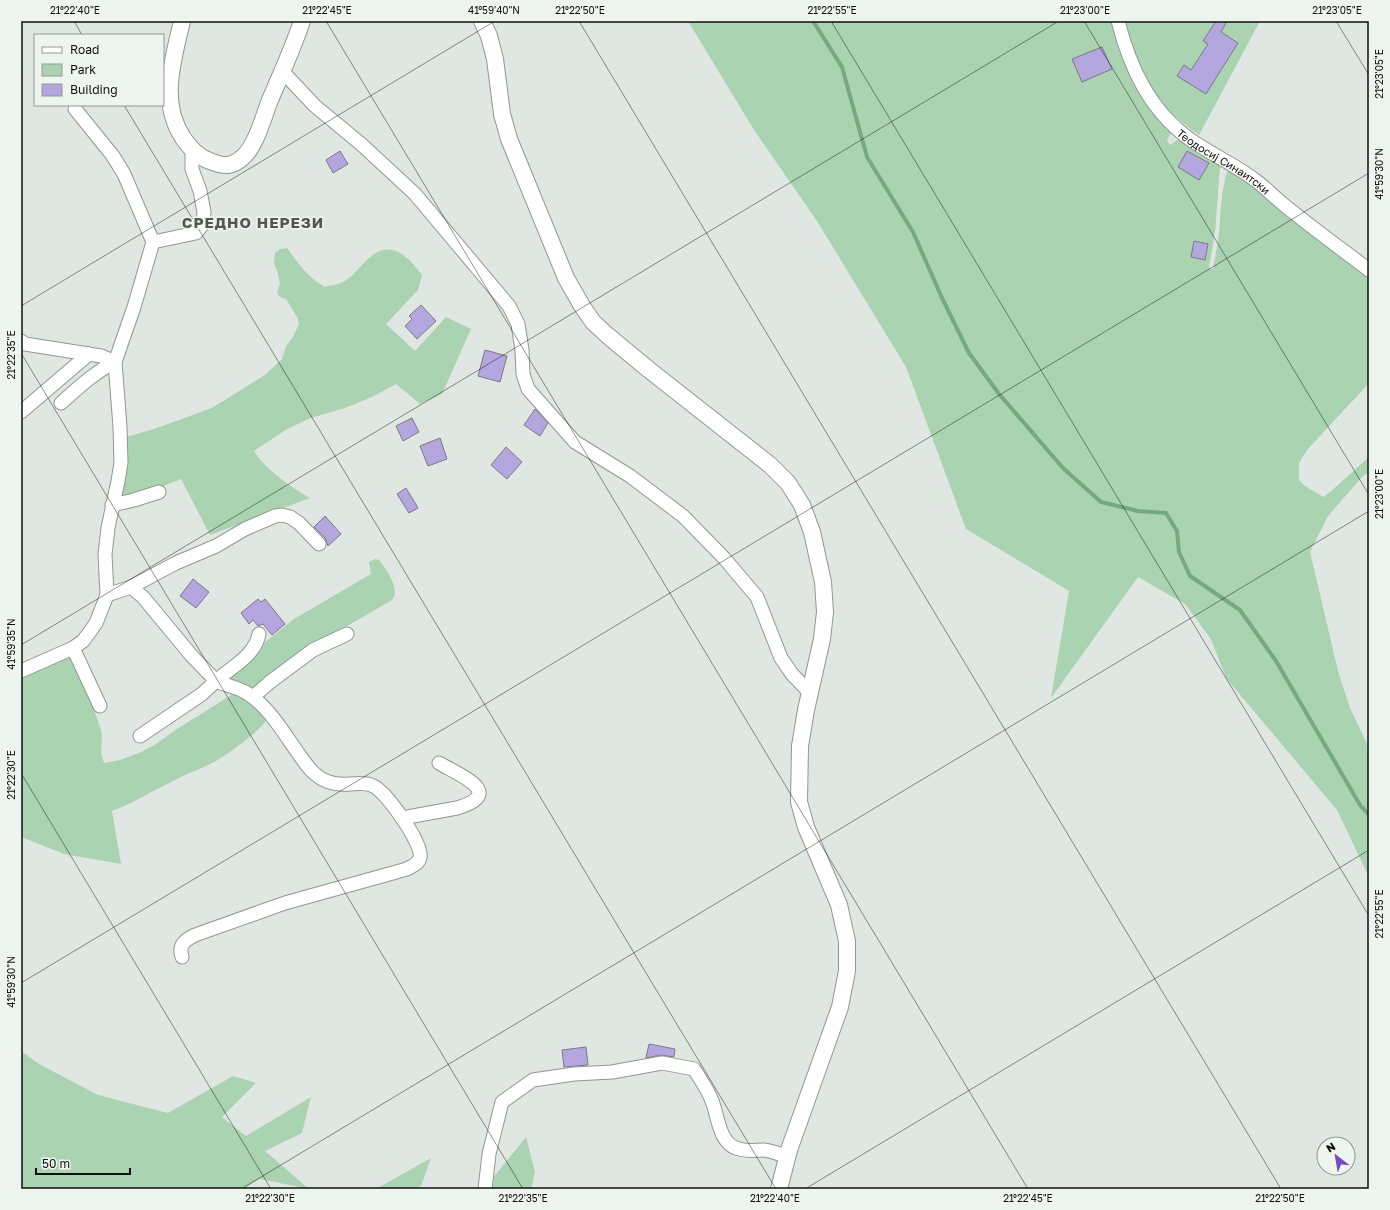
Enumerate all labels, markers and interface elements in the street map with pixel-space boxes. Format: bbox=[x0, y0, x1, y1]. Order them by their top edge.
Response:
text: 21°22'40"E bbox=[50, 4, 100, 16]
text: 21°22'45"E bbox=[302, 4, 352, 16]
text: 41°59'40"N bbox=[468, 4, 520, 16]
text: 21°22'50"E bbox=[555, 4, 605, 16]
text: 21°22'55"E bbox=[807, 4, 857, 16]
text: 21°23'00"E bbox=[1060, 4, 1110, 16]
text: 21°23'05"E bbox=[1312, 4, 1362, 16]
legend bbox=[34, 34, 164, 106]
text: Road bbox=[70, 42, 99, 57]
text: 21°23'05"E bbox=[1373, 49, 1385, 99]
text: Park bbox=[70, 62, 96, 77]
text: Building bbox=[70, 82, 118, 97]
street label: Теодосиј Синаитски bbox=[1175, 126, 1273, 196]
text: 41°59'30"N bbox=[1373, 148, 1385, 200]
district label: СРЕДНО НЕРЕЗИ bbox=[182, 213, 324, 231]
text: 21°22'35"E bbox=[5, 330, 17, 380]
text: 21°23'00"E bbox=[1373, 469, 1385, 519]
text: 41°59'35"N bbox=[5, 618, 17, 670]
text: 21°22'30"E bbox=[5, 750, 17, 800]
text: 21°22'55"E bbox=[1373, 889, 1385, 939]
text: 41°59'30"N bbox=[5, 956, 17, 1008]
north arrow bbox=[1316, 1136, 1356, 1176]
text: N bbox=[1324, 1139, 1338, 1155]
scale bar bbox=[36, 1150, 130, 1176]
text: 50 m bbox=[42, 1156, 70, 1171]
text: 21°22'30"E bbox=[245, 1192, 295, 1204]
text: 21°22'35"E bbox=[498, 1192, 548, 1204]
text: 21°22'40"E bbox=[750, 1192, 800, 1204]
text: 21°22'45"E bbox=[1003, 1192, 1053, 1204]
text: 21°22'50"E bbox=[1255, 1192, 1305, 1204]

